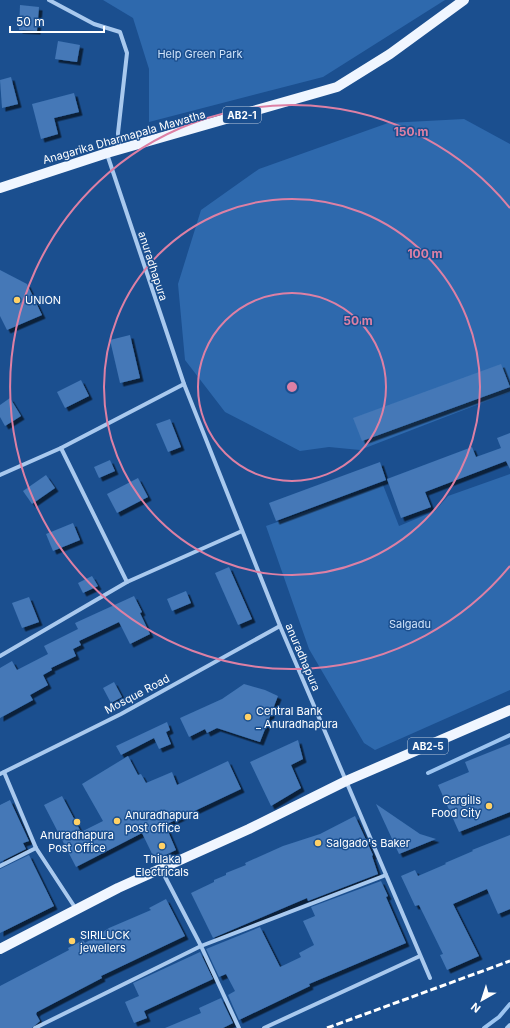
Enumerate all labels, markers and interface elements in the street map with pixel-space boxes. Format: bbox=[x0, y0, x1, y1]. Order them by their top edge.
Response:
scale bar bbox=[10, 8, 104, 34]
text: 50 m bbox=[16, 14, 45, 29]
park label: Help Green Park bbox=[157, 47, 243, 61]
street label: Anagarika Dharmapala Mawatha bbox=[41, 107, 207, 167]
road number: AB2-1 bbox=[223, 107, 261, 123]
text: 150 m bbox=[394, 124, 428, 139]
street label: anuradhapura bbox=[135, 229, 171, 303]
text: 100 m bbox=[407, 246, 443, 261]
place label: UNION bbox=[25, 293, 61, 307]
marker: UNION bbox=[12, 295, 22, 305]
text: 50 m bbox=[343, 313, 373, 328]
centre of rings bbox=[285, 380, 299, 394]
park label: Salgadu bbox=[389, 617, 431, 631]
street label: anuradhapura bbox=[282, 621, 324, 693]
street label: Mosque Road bbox=[102, 671, 172, 717]
place label: Central Bank _ Anuradhapura bbox=[256, 704, 338, 731]
marker: Central Bank _ Anuradhapura bbox=[243, 712, 253, 722]
road number: AB2-5 bbox=[408, 738, 448, 754]
place label: Cargills Food City bbox=[431, 793, 481, 820]
marker: Cargills Food City bbox=[484, 801, 494, 811]
place label: Anuradhapura post office bbox=[125, 808, 199, 835]
marker: Anuradhapura post office bbox=[112, 816, 122, 826]
marker: Anuradhapura Post Office bbox=[72, 817, 82, 827]
place label: Anuradhapura Post Office bbox=[40, 828, 114, 855]
place label: Salgado's Baker bbox=[326, 836, 410, 850]
marker: Salgado's Baker bbox=[313, 838, 323, 848]
marker: Thilaka Electricals bbox=[157, 841, 167, 851]
place label: Thilaka Electricals bbox=[135, 852, 189, 879]
place label: SIRILUCK jewellers bbox=[79, 928, 130, 955]
marker: SIRILUCK jewellers bbox=[67, 936, 77, 946]
north arrow bbox=[462, 980, 502, 1020]
text: N bbox=[468, 1000, 483, 1016]

